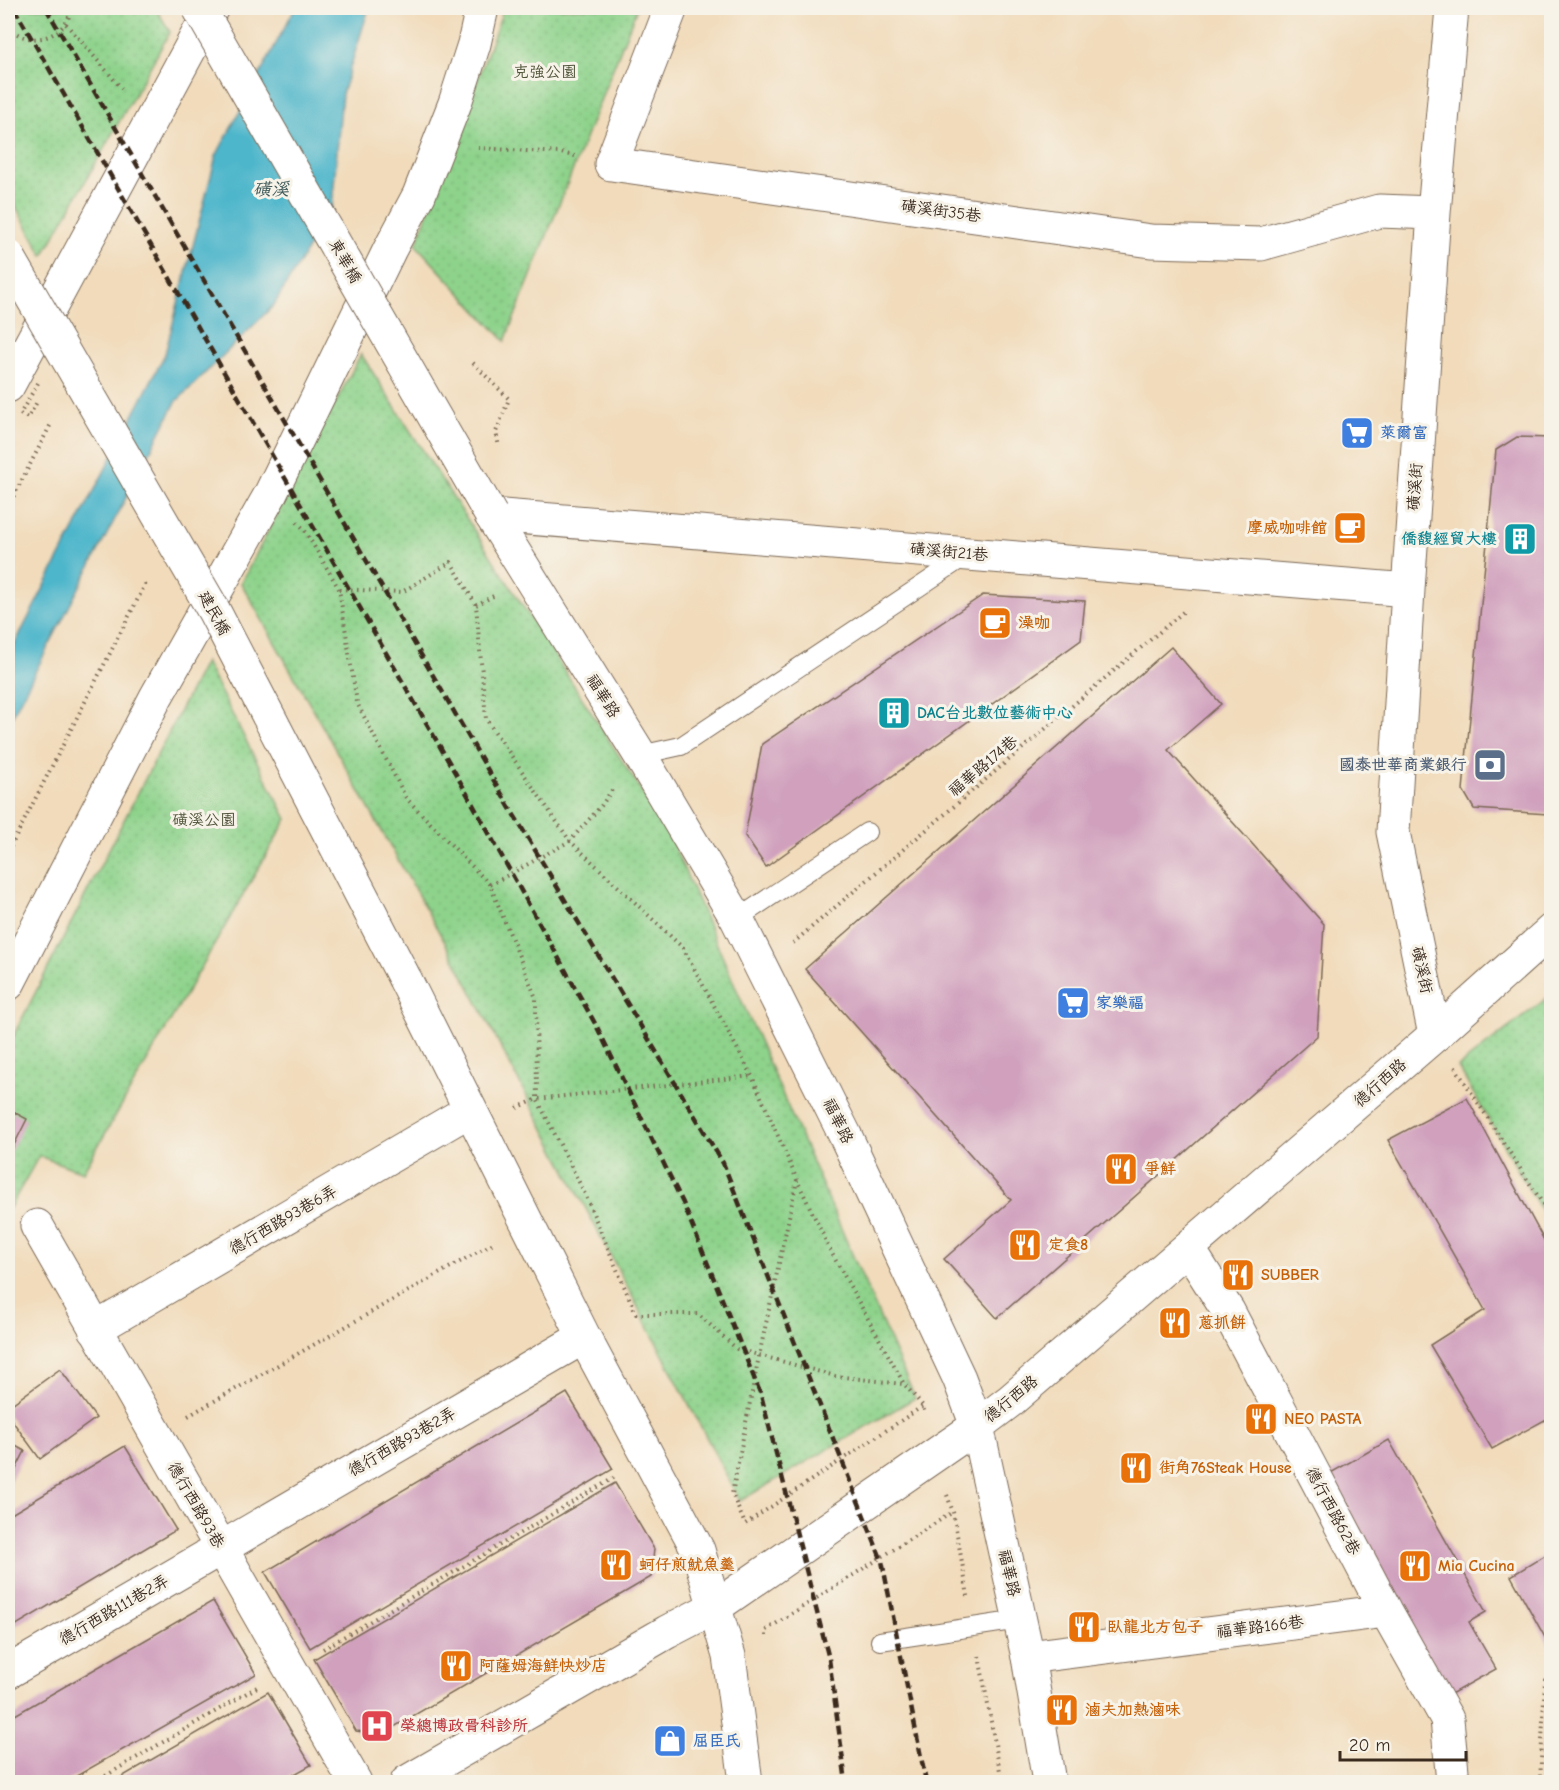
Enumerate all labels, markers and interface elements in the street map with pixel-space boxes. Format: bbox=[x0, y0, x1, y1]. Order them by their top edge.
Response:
park label: 克強公園 bbox=[513, 63, 577, 81]
water label: 磺溪 bbox=[253, 179, 290, 200]
street label: 磺溪街35巷 bbox=[900, 196, 982, 226]
street label: 東華橋 bbox=[325, 236, 365, 286]
supermarket icon: 萊爾富 bbox=[1339, 415, 1375, 451]
place label: 萊爾富 bbox=[1380, 424, 1428, 442]
street label: 磺溪街 bbox=[1404, 462, 1426, 512]
cafe icon: 摩威咖啡館 bbox=[1332, 510, 1368, 546]
place label: 摩威咖啡館 bbox=[1247, 519, 1327, 537]
building icon: 僑馥經貿大樓 bbox=[1502, 521, 1538, 557]
place label: 僑馥經貿大樓 bbox=[1401, 530, 1497, 548]
street label: 磺溪街21巷 bbox=[909, 540, 989, 564]
street label: 建民橋 bbox=[194, 588, 234, 638]
cafe icon: 澡咖 bbox=[977, 605, 1013, 641]
place label: 澡咖 bbox=[1018, 614, 1050, 632]
street label: 福華路 bbox=[583, 671, 623, 721]
building icon: DAC台北數位藝術中心 bbox=[876, 695, 912, 731]
place label: DAC台北數位藝術中心 bbox=[917, 704, 1073, 722]
street label: 福華路174巷 bbox=[945, 732, 1021, 800]
bank icon: 國泰世華商業銀行 bbox=[1472, 747, 1508, 783]
place label: 國泰世華商業銀行 bbox=[1339, 756, 1467, 774]
park label: 磺溪公園 bbox=[172, 811, 236, 829]
street label: 磺溪街 bbox=[1408, 945, 1436, 995]
supermarket icon: 家樂福 bbox=[1055, 985, 1091, 1021]
place label: 家樂福 bbox=[1096, 994, 1144, 1012]
street label: 德行西路 bbox=[1350, 1055, 1410, 1111]
street label: 福華路 bbox=[819, 1095, 857, 1147]
restaurant icon: 爭鮮 bbox=[1103, 1151, 1139, 1187]
place label: 爭鮮 bbox=[1144, 1160, 1176, 1178]
street label: 德行西路93巷6弄 bbox=[226, 1182, 340, 1258]
restaurant icon: 定食8 bbox=[1007, 1227, 1043, 1263]
place label: 定食8 bbox=[1048, 1236, 1088, 1254]
restaurant icon: SUBBER bbox=[1220, 1257, 1256, 1293]
place label: SUBBER bbox=[1261, 1266, 1319, 1284]
restaurant icon: 蔥抓餅 bbox=[1157, 1305, 1193, 1341]
place label: 蔥抓餅 bbox=[1198, 1314, 1246, 1332]
street label: 德行西路 bbox=[980, 1372, 1042, 1426]
restaurant icon: NEO PASTA bbox=[1243, 1401, 1279, 1437]
street label: 德行西路93巷2弄 bbox=[345, 1404, 459, 1480]
place label: NEO PASTA bbox=[1284, 1410, 1362, 1428]
restaurant icon: 街角76Steak House bbox=[1118, 1450, 1154, 1486]
street label: 德行西路93巷 bbox=[164, 1459, 228, 1551]
place label: 街角76Steak House bbox=[1159, 1459, 1292, 1477]
street label: 德行西路62巷 bbox=[1302, 1464, 1364, 1558]
restaurant icon: 蚵仔煎魷魚羹 bbox=[598, 1547, 634, 1583]
street label: 福華路 bbox=[995, 1548, 1023, 1598]
restaurant icon: Mia Cucina bbox=[1397, 1548, 1433, 1584]
place label: 蚵仔煎魷魚羹 bbox=[639, 1556, 735, 1574]
place label: Mia Cucina bbox=[1438, 1557, 1515, 1575]
street label: 德行西路111巷2弄 bbox=[56, 1571, 172, 1649]
restaurant icon: 臥龍北方包子 bbox=[1066, 1609, 1102, 1645]
street label: 福華路166巷 bbox=[1215, 1613, 1305, 1641]
place label: 臥龍北方包子 bbox=[1107, 1618, 1203, 1636]
restaurant icon: 阿薩姆海鮮快炒店 bbox=[438, 1648, 474, 1684]
place label: 阿薩姆海鮮快炒店 bbox=[479, 1657, 607, 1675]
restaurant icon: 滷夫加熱滷味 bbox=[1044, 1692, 1080, 1728]
place label: 滷夫加熱滷味 bbox=[1085, 1701, 1181, 1719]
hospital icon: 榮總博政骨科診所 bbox=[359, 1708, 395, 1744]
place label: 榮總博政骨科診所 bbox=[400, 1717, 528, 1735]
shop icon: 屈臣氏 bbox=[652, 1723, 688, 1759]
scale bar bbox=[1340, 1724, 1466, 1762]
place label: 屈臣氏 bbox=[693, 1732, 741, 1750]
text: 20 m bbox=[1349, 1735, 1390, 1756]

